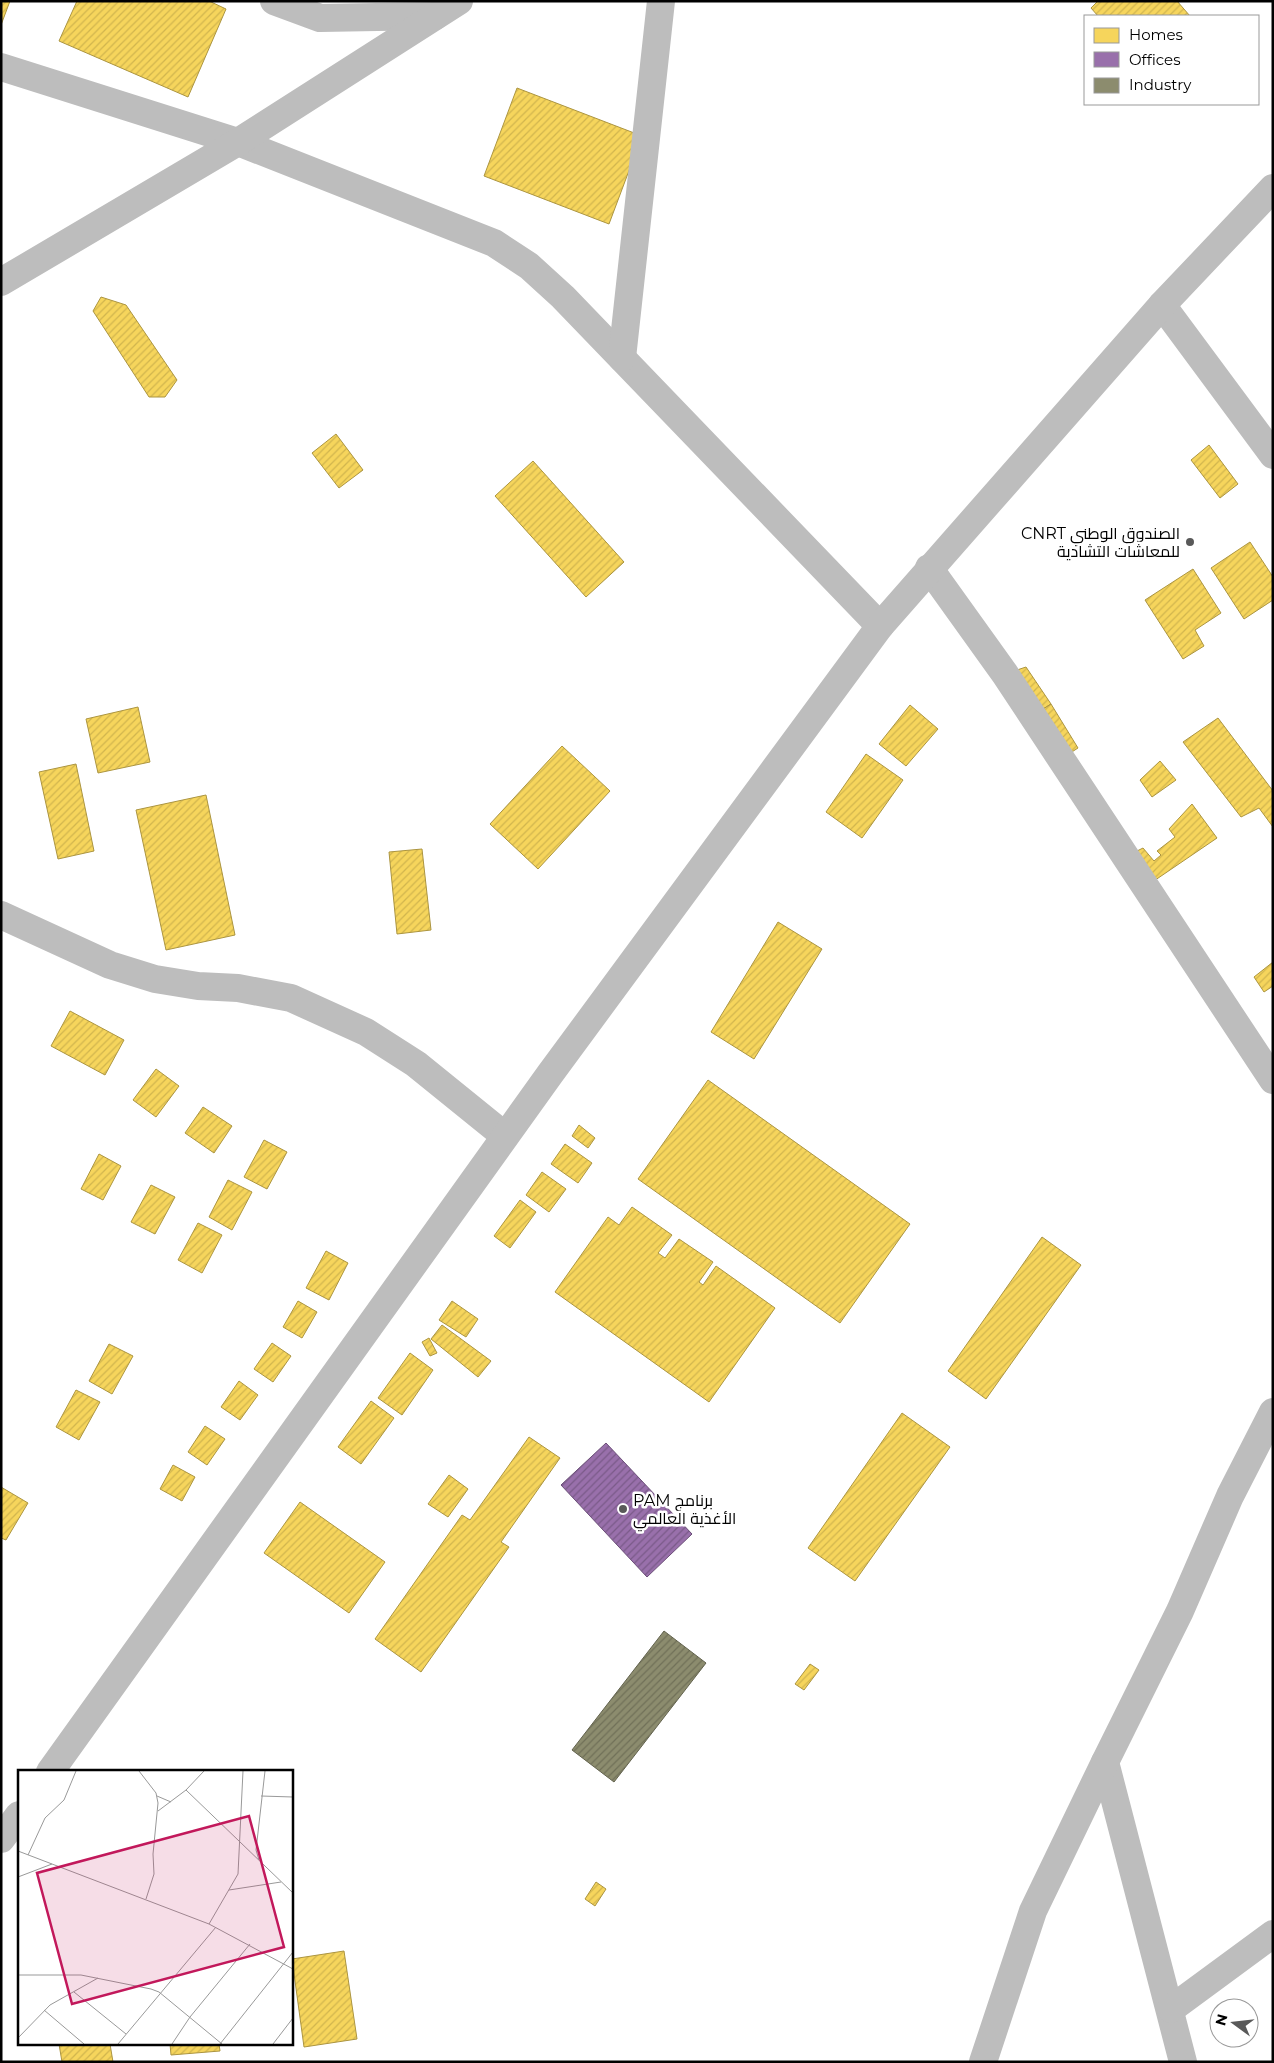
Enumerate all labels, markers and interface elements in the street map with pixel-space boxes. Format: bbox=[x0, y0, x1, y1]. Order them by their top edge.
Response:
legend bbox=[1084, 15, 1259, 105]
text: Homes bbox=[1129, 25, 1183, 44]
text: Offices bbox=[1129, 50, 1181, 69]
text: Industry bbox=[1129, 75, 1192, 94]
place label: CNRT الصندوق الوطني للمعاشات التشادية bbox=[1021, 524, 1180, 561]
marker: CNRT الصندوق الوطني للمعاشات التشادية bbox=[1184, 536, 1196, 548]
place label: PAM برنامج الأغذية العالمي bbox=[633, 1491, 736, 1532]
marker: PAM برنامج الأغذية العالمي bbox=[617, 1503, 629, 1515]
inset map bbox=[18, 1770, 292, 2046]
north arrow bbox=[1209, 1998, 1259, 2048]
text: N bbox=[1211, 2012, 1232, 2027]

